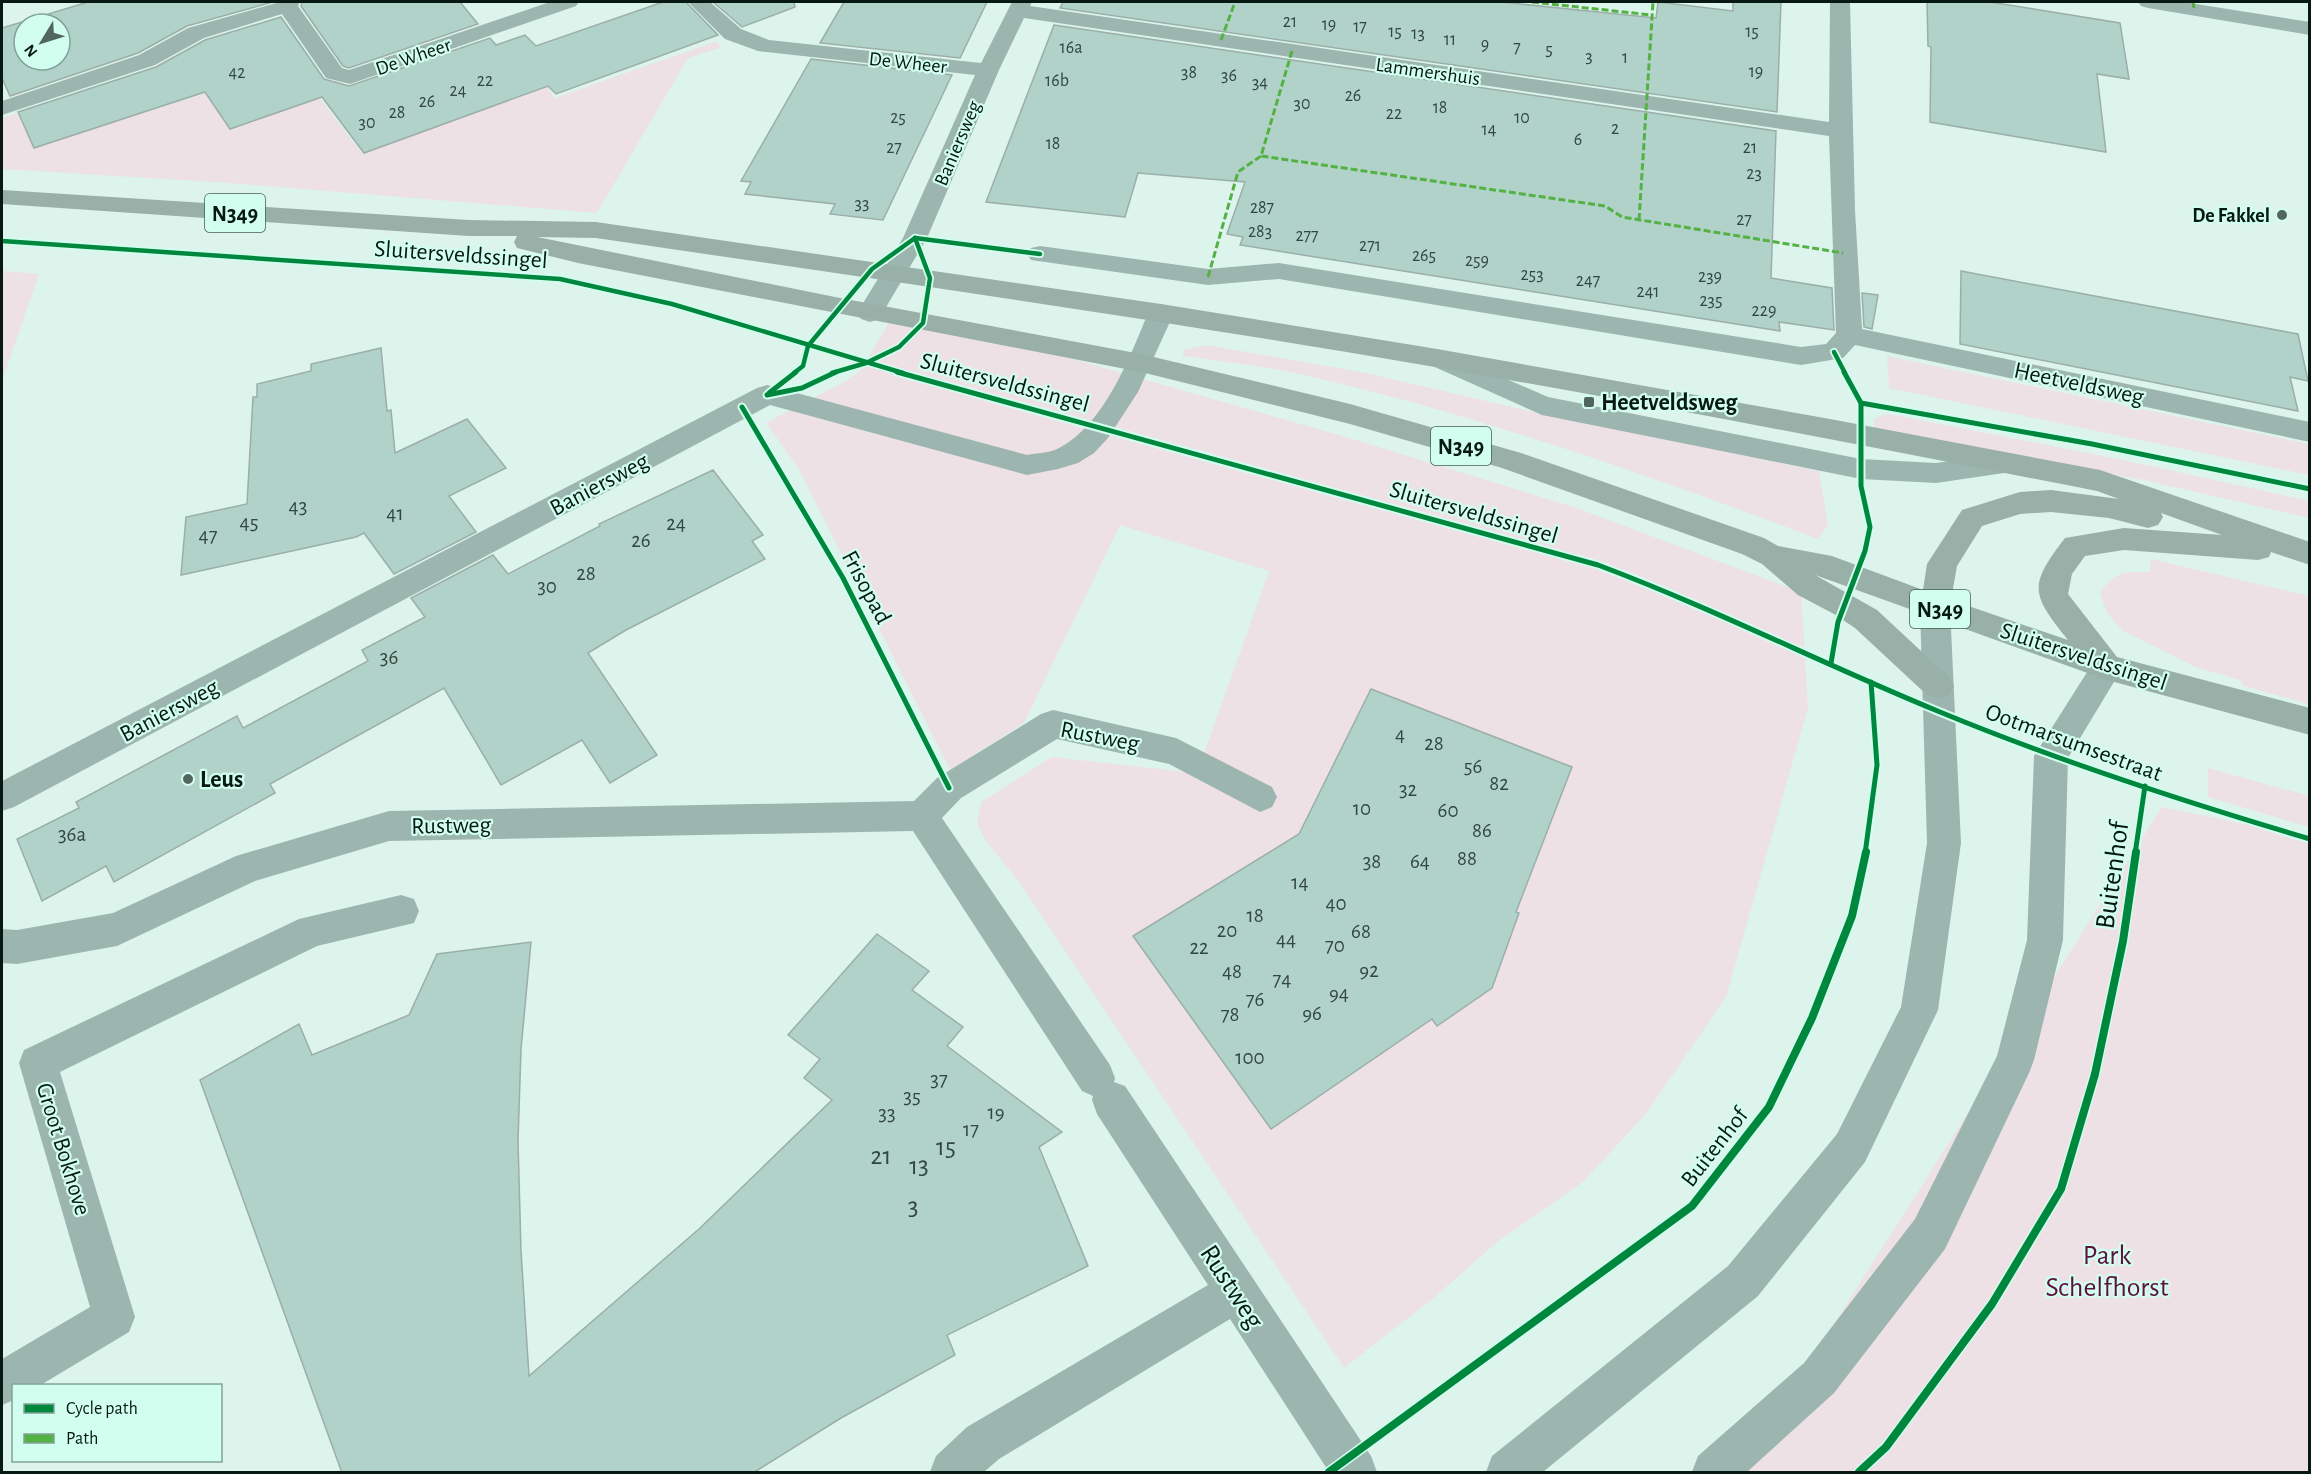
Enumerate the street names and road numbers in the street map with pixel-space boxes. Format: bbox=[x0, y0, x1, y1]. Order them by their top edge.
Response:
street label: De Wheer bbox=[373, 35, 454, 79]
street label: De Wheer bbox=[868, 49, 948, 77]
street label: Lammershuis bbox=[1374, 55, 1481, 89]
street label: Baniersweg bbox=[931, 98, 985, 189]
road number: N349 bbox=[205, 194, 265, 232]
street label: Sluitersveldssingel bbox=[373, 237, 549, 273]
street label: Sluitersveldssingel bbox=[918, 349, 1092, 417]
street label: Heetveldsweg bbox=[2012, 358, 2146, 410]
road number: N349 bbox=[1431, 427, 1491, 465]
street label: Baniersweg bbox=[546, 449, 653, 521]
street label: Sluitersveldssingel bbox=[1387, 477, 1561, 548]
street label: Frisopad bbox=[837, 547, 895, 628]
road number: N349 bbox=[1910, 590, 1970, 628]
street label: Sluitersveldssingel bbox=[1997, 619, 2170, 695]
street label: Baniersweg bbox=[116, 675, 223, 747]
street label: Ootmarsumsestraat bbox=[1982, 700, 2166, 786]
street label: Rustweg bbox=[1058, 718, 1142, 756]
street label: Rustweg bbox=[411, 813, 492, 839]
street label: Buitenhof bbox=[2092, 818, 2135, 931]
street label: Groot Bokhove bbox=[32, 1080, 95, 1218]
street label: Buitenhof bbox=[1677, 1102, 1754, 1192]
street label: Rustweg bbox=[1194, 1240, 1269, 1334]

